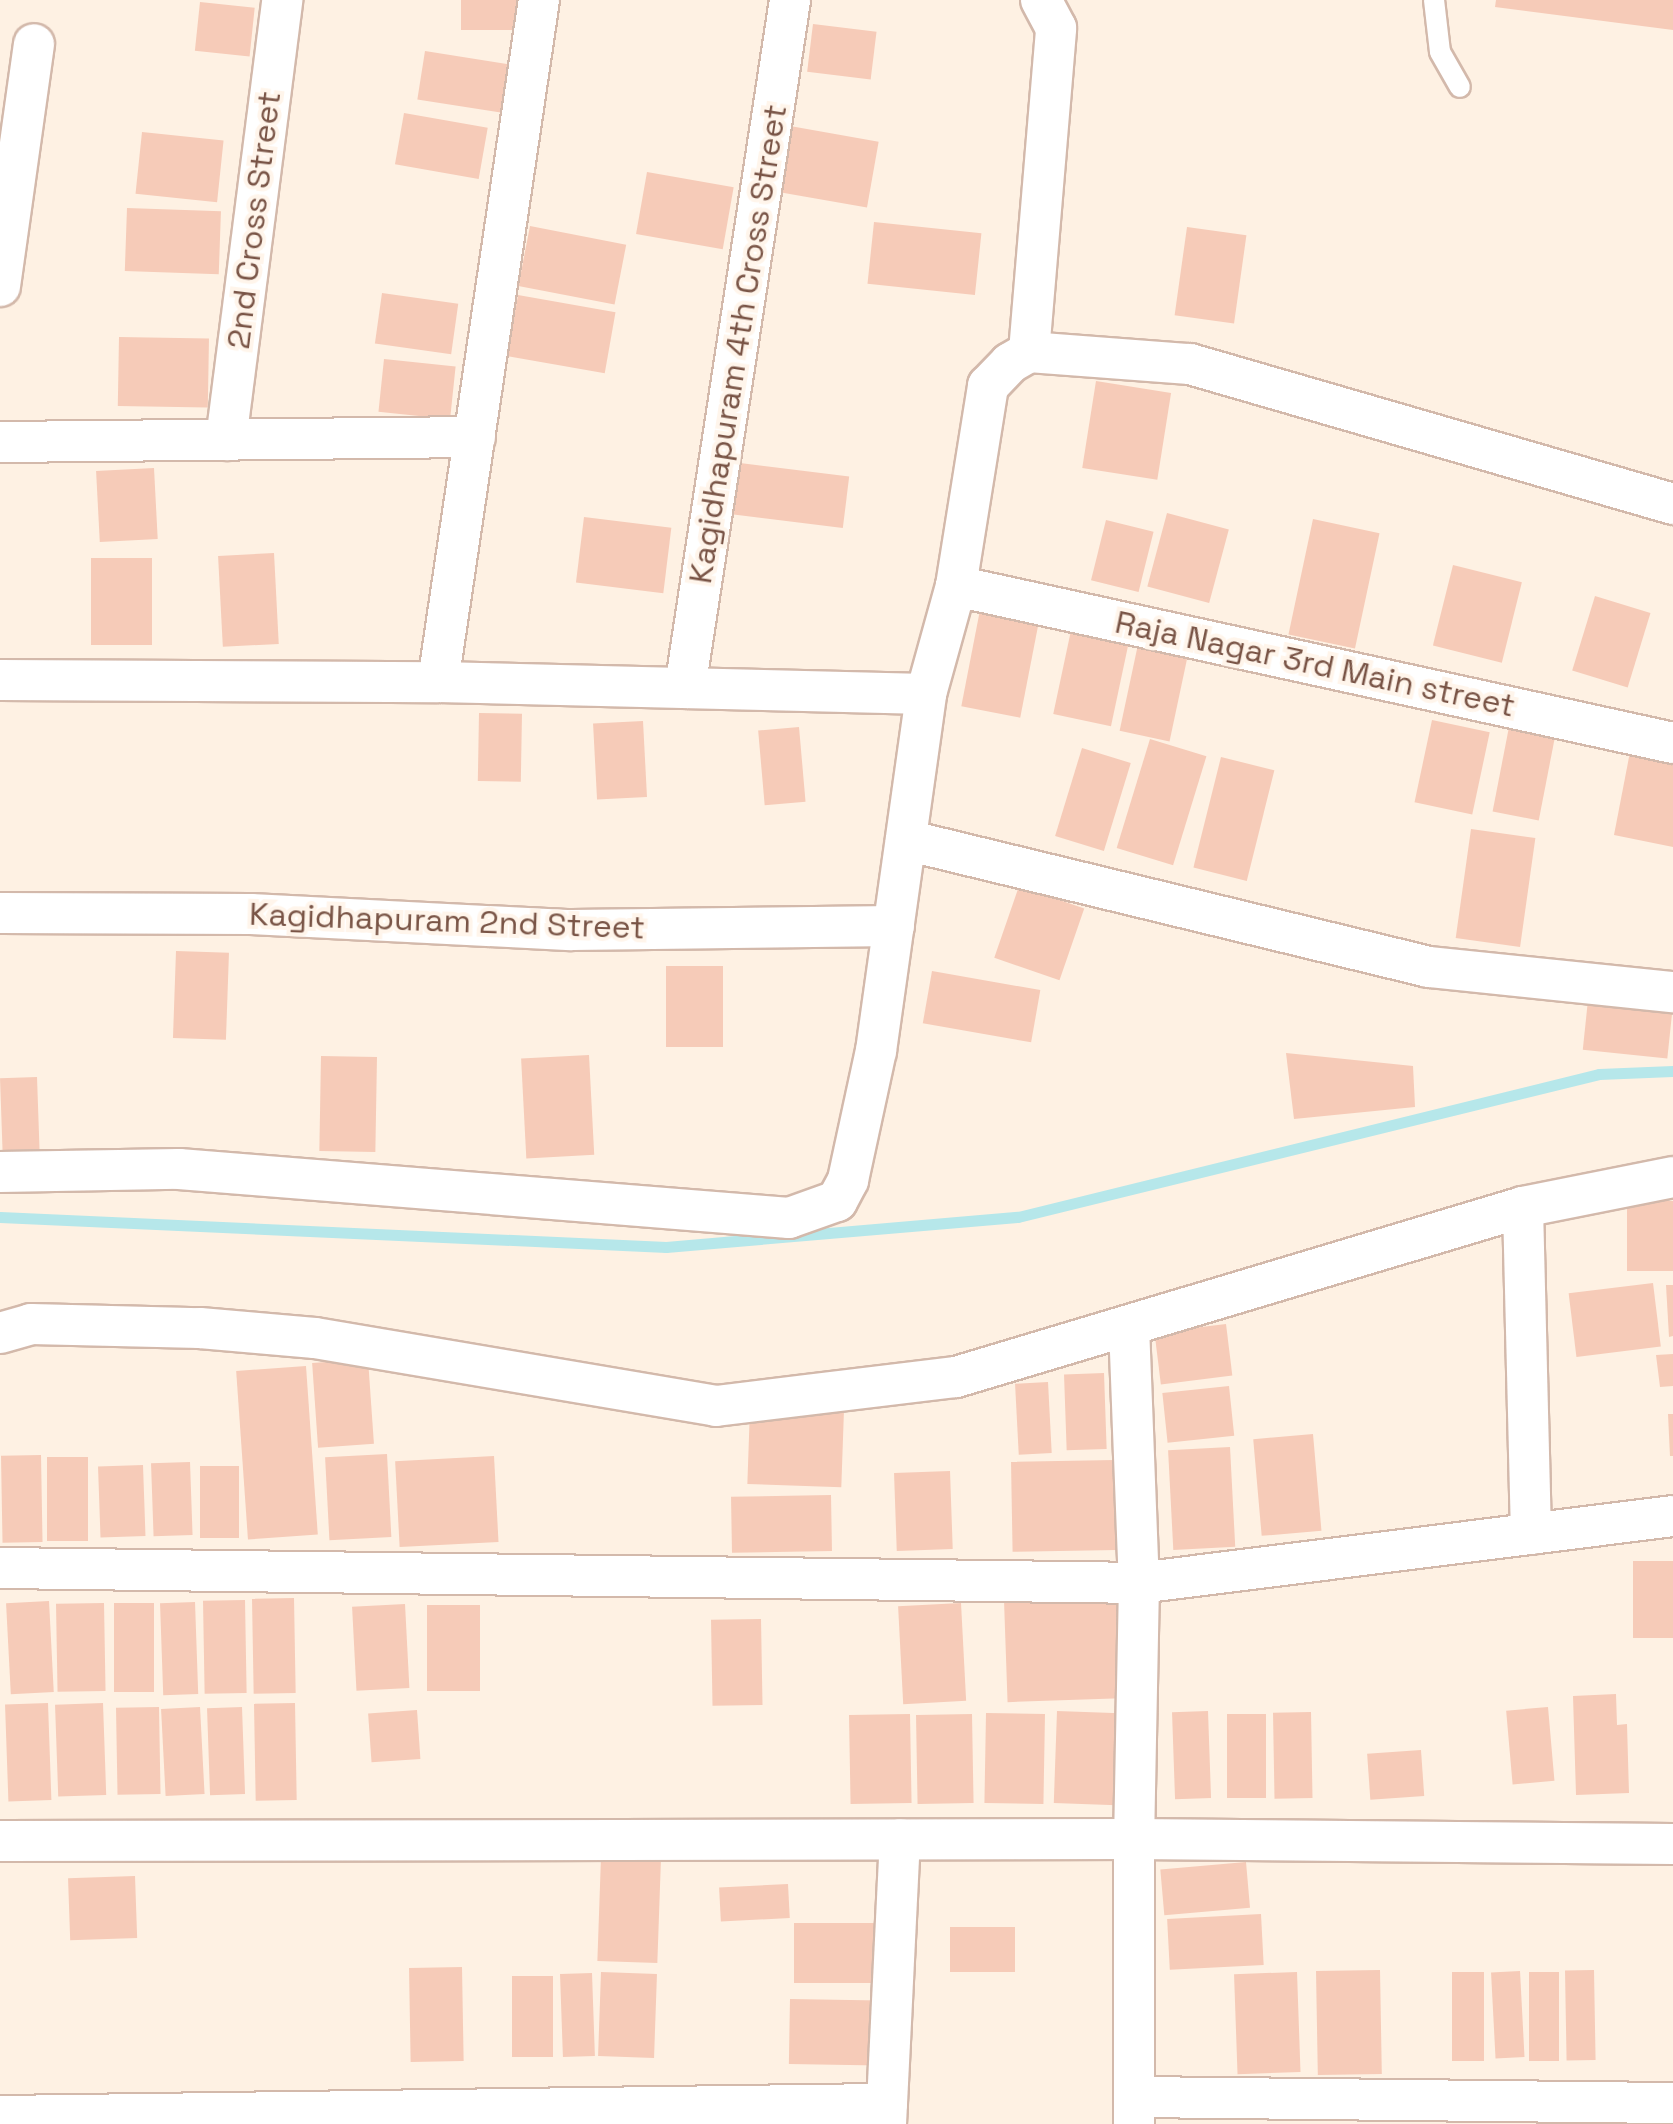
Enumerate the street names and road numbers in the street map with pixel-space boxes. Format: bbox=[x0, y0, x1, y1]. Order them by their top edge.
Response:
street label: 2nd Cross Street bbox=[219, 89, 289, 351]
street label: Kagidhapuram 4th Cross Street bbox=[681, 102, 795, 586]
street label: Raja Nagar 3rd Main street bbox=[1112, 603, 1518, 725]
street label: Kagidhapuram 2nd Street bbox=[248, 895, 646, 947]

